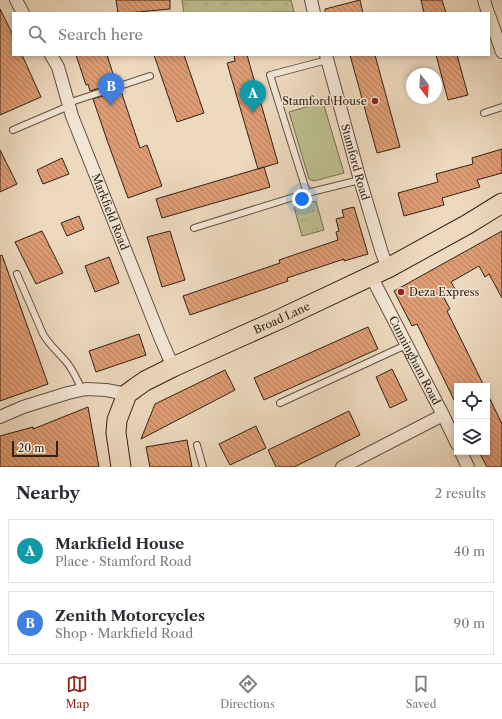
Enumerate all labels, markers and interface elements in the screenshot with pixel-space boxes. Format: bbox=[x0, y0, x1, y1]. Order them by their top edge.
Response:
search box bbox=[12, 12, 490, 56]
icon: search bbox=[26, 23, 48, 45]
text: Search here bbox=[58, 25, 143, 44]
north arrow bbox=[406, 68, 442, 104]
pin: B bbox=[98, 73, 124, 106]
pin: A bbox=[240, 80, 266, 113]
place label: Stamford House bbox=[282, 94, 367, 108]
marker: Stamford House bbox=[370, 96, 380, 106]
street label: Stamford Road bbox=[338, 122, 373, 202]
street label: Markfield Road bbox=[89, 172, 132, 252]
your location bbox=[292, 189, 312, 209]
place label: Deza Express bbox=[409, 285, 480, 299]
marker: Deza Express bbox=[396, 287, 406, 297]
street label: Broad Lane bbox=[251, 299, 312, 337]
street label: Cunningham Road bbox=[386, 314, 444, 407]
map controls bbox=[454, 383, 490, 455]
button: locate bbox=[454, 383, 490, 419]
button: layers bbox=[454, 419, 490, 455]
scale bar bbox=[12, 439, 58, 458]
text: 20 m bbox=[18, 441, 44, 455]
text: Nearby bbox=[16, 483, 80, 503]
text: 2 results bbox=[435, 485, 486, 501]
text: Markfield House bbox=[55, 534, 184, 553]
text: A bbox=[25, 543, 35, 559]
text: 40 m bbox=[454, 543, 485, 559]
text: Place · Stamford Road bbox=[55, 553, 192, 569]
text: Zenith Motorcycles bbox=[55, 606, 205, 625]
text: B bbox=[25, 615, 35, 631]
text: 90 m bbox=[454, 615, 485, 631]
text: Shop · Markfield Road bbox=[55, 625, 193, 641]
tab: Map bbox=[66, 673, 89, 711]
tab: Directions bbox=[220, 673, 275, 711]
tab: Saved bbox=[406, 673, 436, 711]

